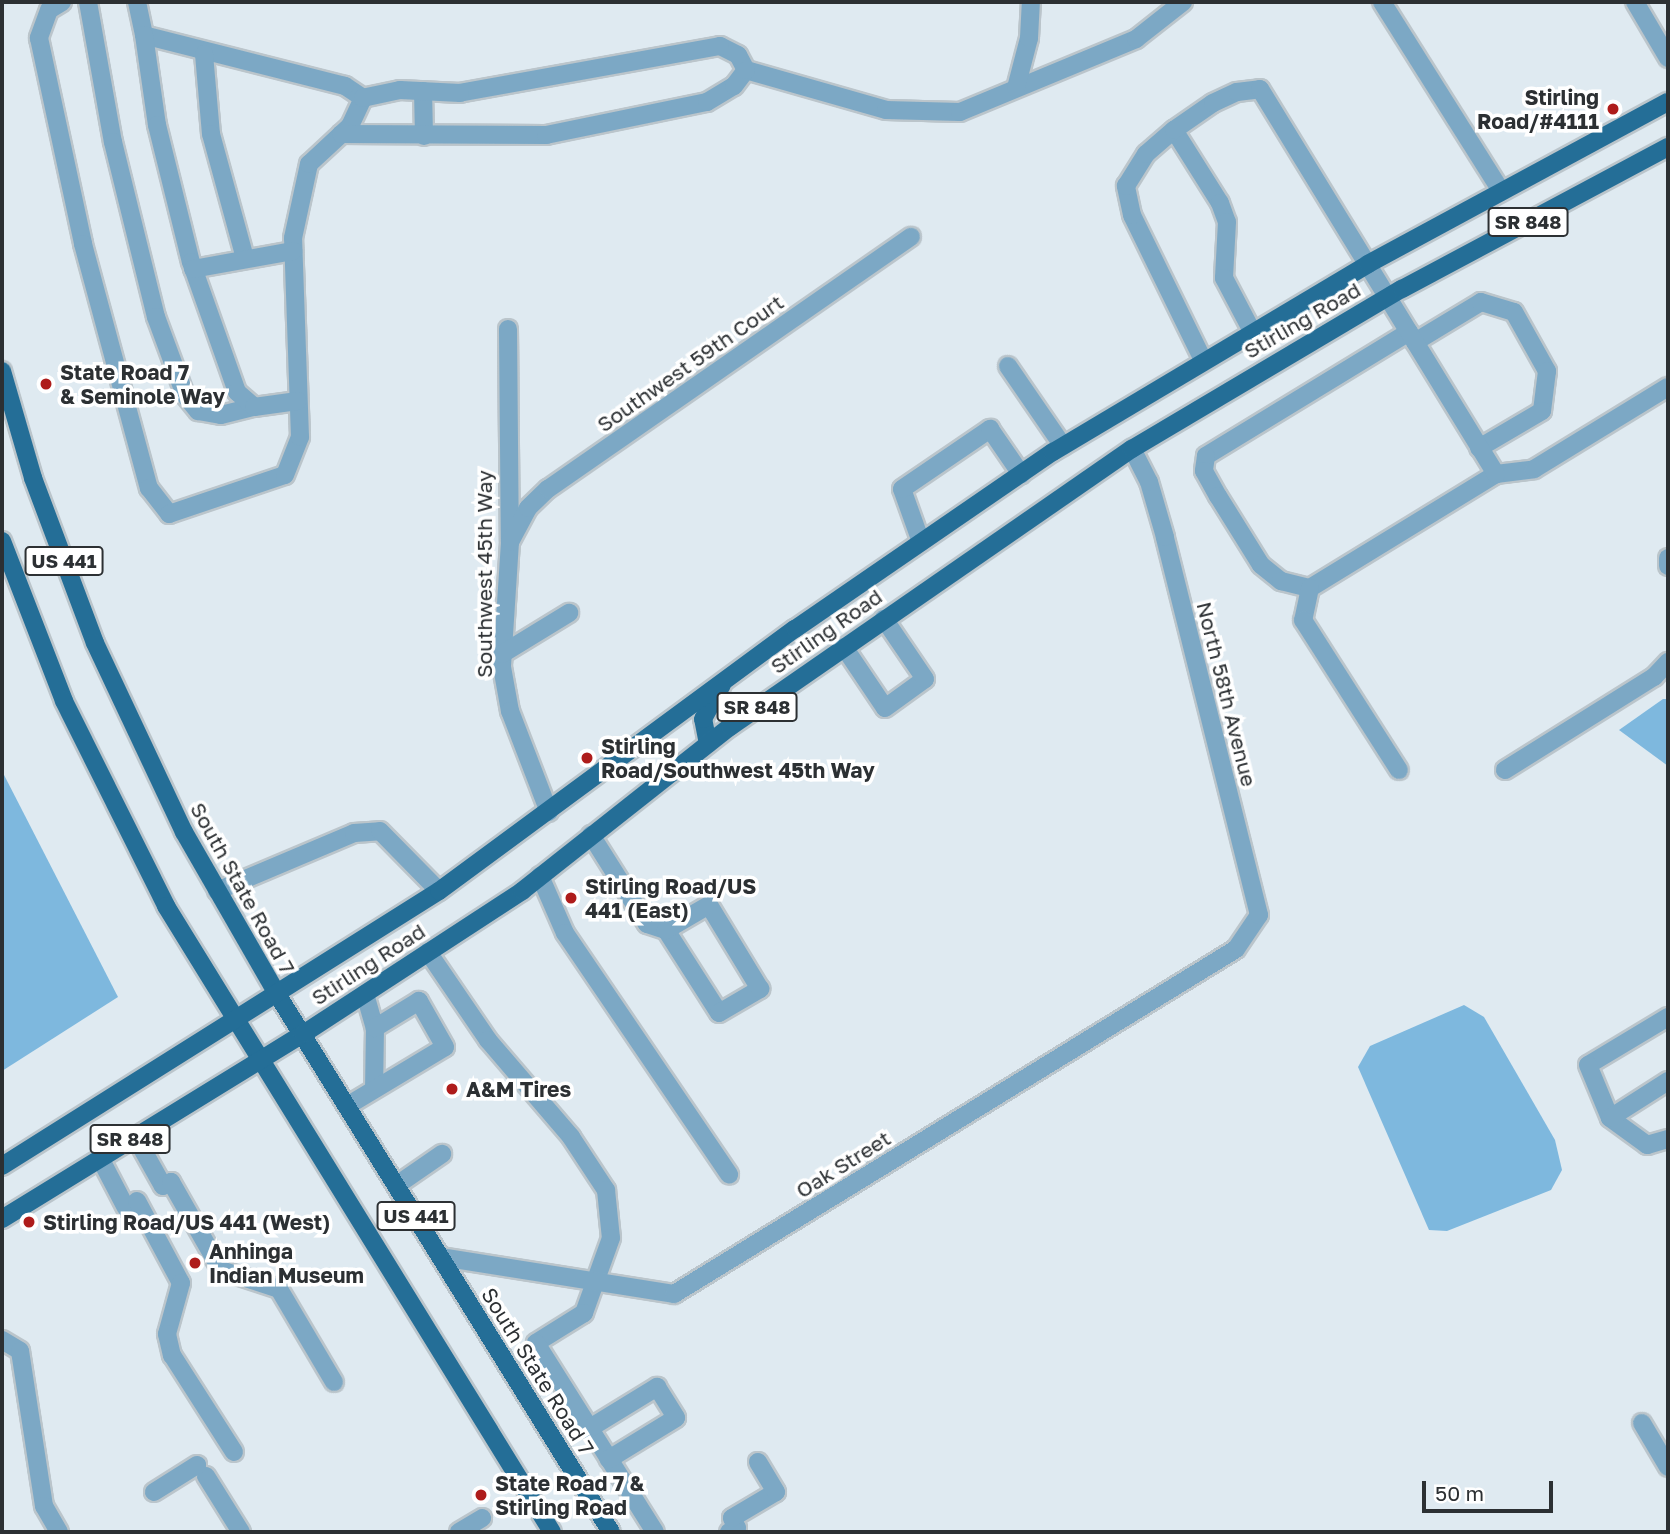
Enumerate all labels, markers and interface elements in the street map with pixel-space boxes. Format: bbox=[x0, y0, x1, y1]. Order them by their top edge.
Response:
place label: Stirling Road/#4111 bbox=[1477, 84, 1599, 134]
marker: Stirling Road/#4111 bbox=[1605, 101, 1621, 117]
road number: SR 848 bbox=[1486, 206, 1570, 238]
street label: Stirling Road bbox=[1239, 277, 1365, 363]
street label: Southwest 59th Court bbox=[592, 289, 788, 437]
place label: State Road 7 & Seminole Way bbox=[60, 359, 225, 409]
marker: State Road 7 & Seminole Way bbox=[38, 376, 54, 392]
street label: Southwest 45th Way bbox=[471, 470, 497, 678]
road number: US 441 bbox=[24, 546, 104, 576]
street label: Stirling Road bbox=[765, 583, 887, 679]
street label: North 58th Avenue bbox=[1192, 599, 1262, 789]
road number: SR 848 bbox=[715, 692, 799, 722]
place label: Stirling Road/Southwest 45th Way bbox=[601, 733, 875, 783]
marker: Stirling Road/Southwest 45th Way bbox=[579, 750, 595, 766]
street label: South State Road 7 bbox=[185, 798, 301, 978]
place label: Stirling Road/US 441 (East) bbox=[585, 873, 756, 923]
marker: Stirling Road/US 441 (East) bbox=[563, 890, 579, 906]
street label: Stirling Road bbox=[307, 918, 429, 1010]
place label: A&M Tires bbox=[466, 1076, 571, 1102]
marker: A&M Tires bbox=[444, 1081, 460, 1097]
road number: SR 848 bbox=[88, 1124, 172, 1154]
street label: Oak Street bbox=[791, 1125, 895, 1203]
road number: US 441 bbox=[376, 1200, 456, 1232]
place label: Stirling Road/US 441 (West) bbox=[43, 1209, 330, 1235]
marker: Stirling Road/US 441 (West) bbox=[21, 1214, 37, 1230]
place label: Anhinga Indian Museum bbox=[209, 1238, 364, 1288]
marker: Anhinga Indian Museum bbox=[187, 1255, 203, 1271]
street label: South State Road 7 bbox=[476, 1283, 600, 1459]
scale bar bbox=[1425, 1468, 1556, 1512]
place label: State Road 7 & Stirling Road bbox=[495, 1470, 644, 1520]
text: 50 m bbox=[1435, 1480, 1484, 1506]
marker: State Road 7 & Stirling Road bbox=[473, 1487, 489, 1503]

